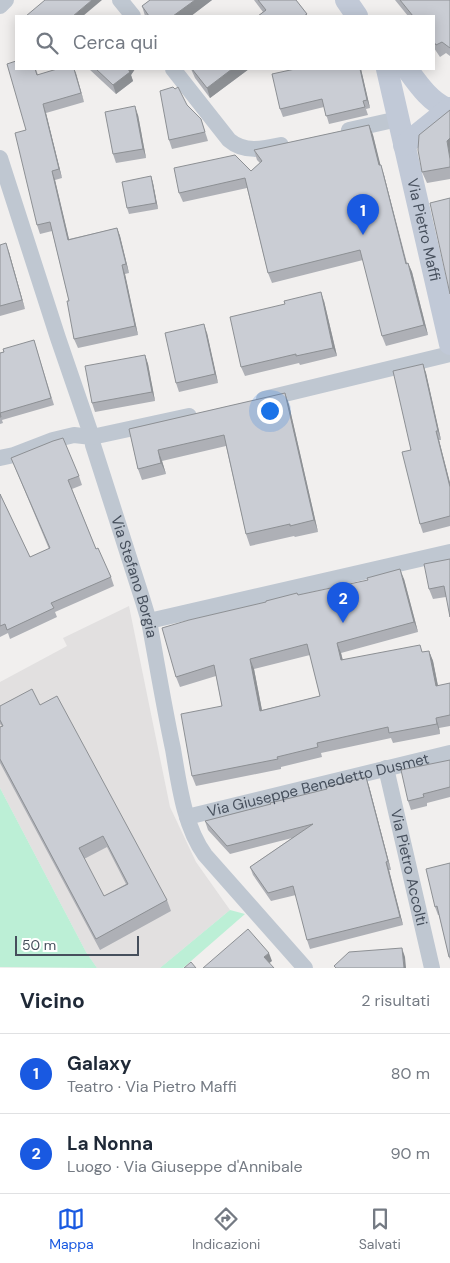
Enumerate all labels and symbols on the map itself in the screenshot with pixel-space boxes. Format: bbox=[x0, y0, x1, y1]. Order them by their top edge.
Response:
street label: Via Pietro Maffi bbox=[402, 177, 445, 283]
pin: 1 bbox=[347, 194, 379, 235]
your location bbox=[257, 398, 283, 424]
street label: Via Stefano Borgia bbox=[106, 513, 162, 639]
pin: 2 bbox=[327, 582, 359, 623]
street label: Via Giuseppe Benedetto Dusmet bbox=[205, 748, 431, 822]
street label: Via Pietro Accolti bbox=[386, 807, 432, 928]
scale bar bbox=[15, 933, 139, 956]

